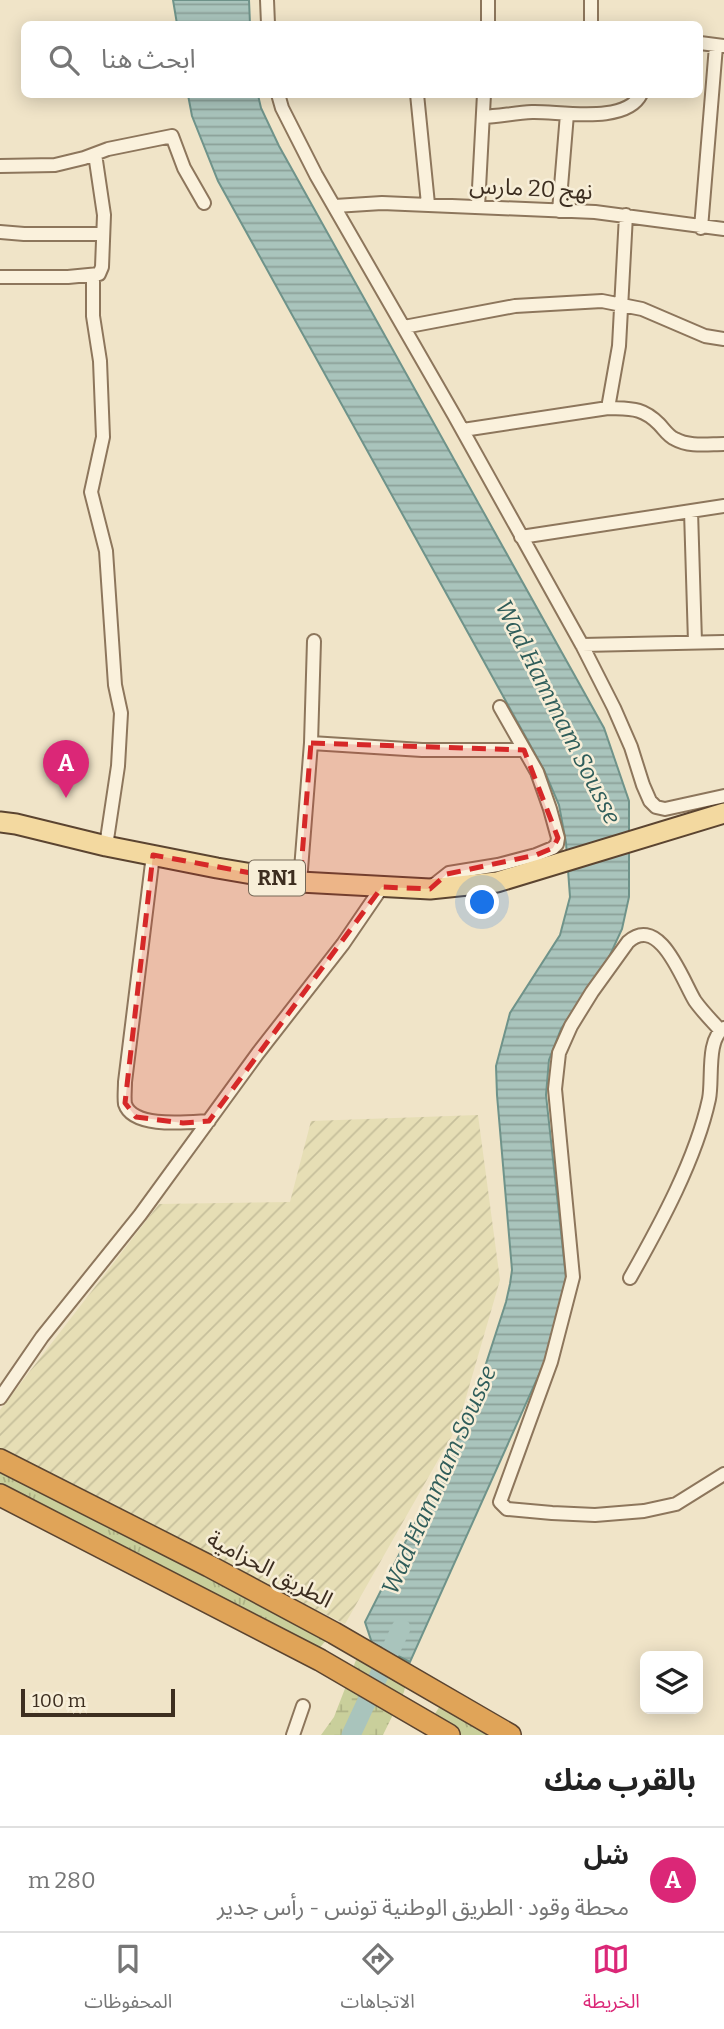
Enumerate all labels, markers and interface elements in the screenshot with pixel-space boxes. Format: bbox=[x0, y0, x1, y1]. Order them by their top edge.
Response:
search box bbox=[21, 21, 703, 98]
icon: search bbox=[45, 41, 83, 79]
text: ابحث هنا bbox=[101, 44, 196, 75]
street label: نهج 20 مارس bbox=[468, 171, 593, 208]
water label: Wad Hammam Sousse bbox=[489, 595, 627, 829]
pin: A bbox=[43, 740, 89, 798]
road number: RN1 bbox=[249, 860, 305, 896]
your location bbox=[465, 885, 499, 919]
water label: Wad Hammam Sousse bbox=[376, 1361, 502, 1599]
street label: الطريق الحزامية bbox=[202, 1524, 338, 1614]
map controls bbox=[640, 1651, 703, 1714]
button: layers bbox=[640, 1651, 703, 1714]
scale bar bbox=[21, 1686, 175, 1718]
text: 100 m bbox=[32, 1689, 86, 1712]
text: بالقرب منك bbox=[544, 1762, 696, 1798]
text: شل bbox=[584, 1840, 629, 1871]
text: 280 m bbox=[28, 1866, 96, 1894]
text: A bbox=[665, 1866, 681, 1894]
text: محطة وقود · الطريق الوطنية تونس - رأس جدير bbox=[217, 1893, 629, 1921]
tab: المحفوظات bbox=[84, 1940, 172, 2022]
tab: الاتجاهات bbox=[341, 1940, 415, 2022]
tab: الخريطة bbox=[583, 1940, 640, 2022]

